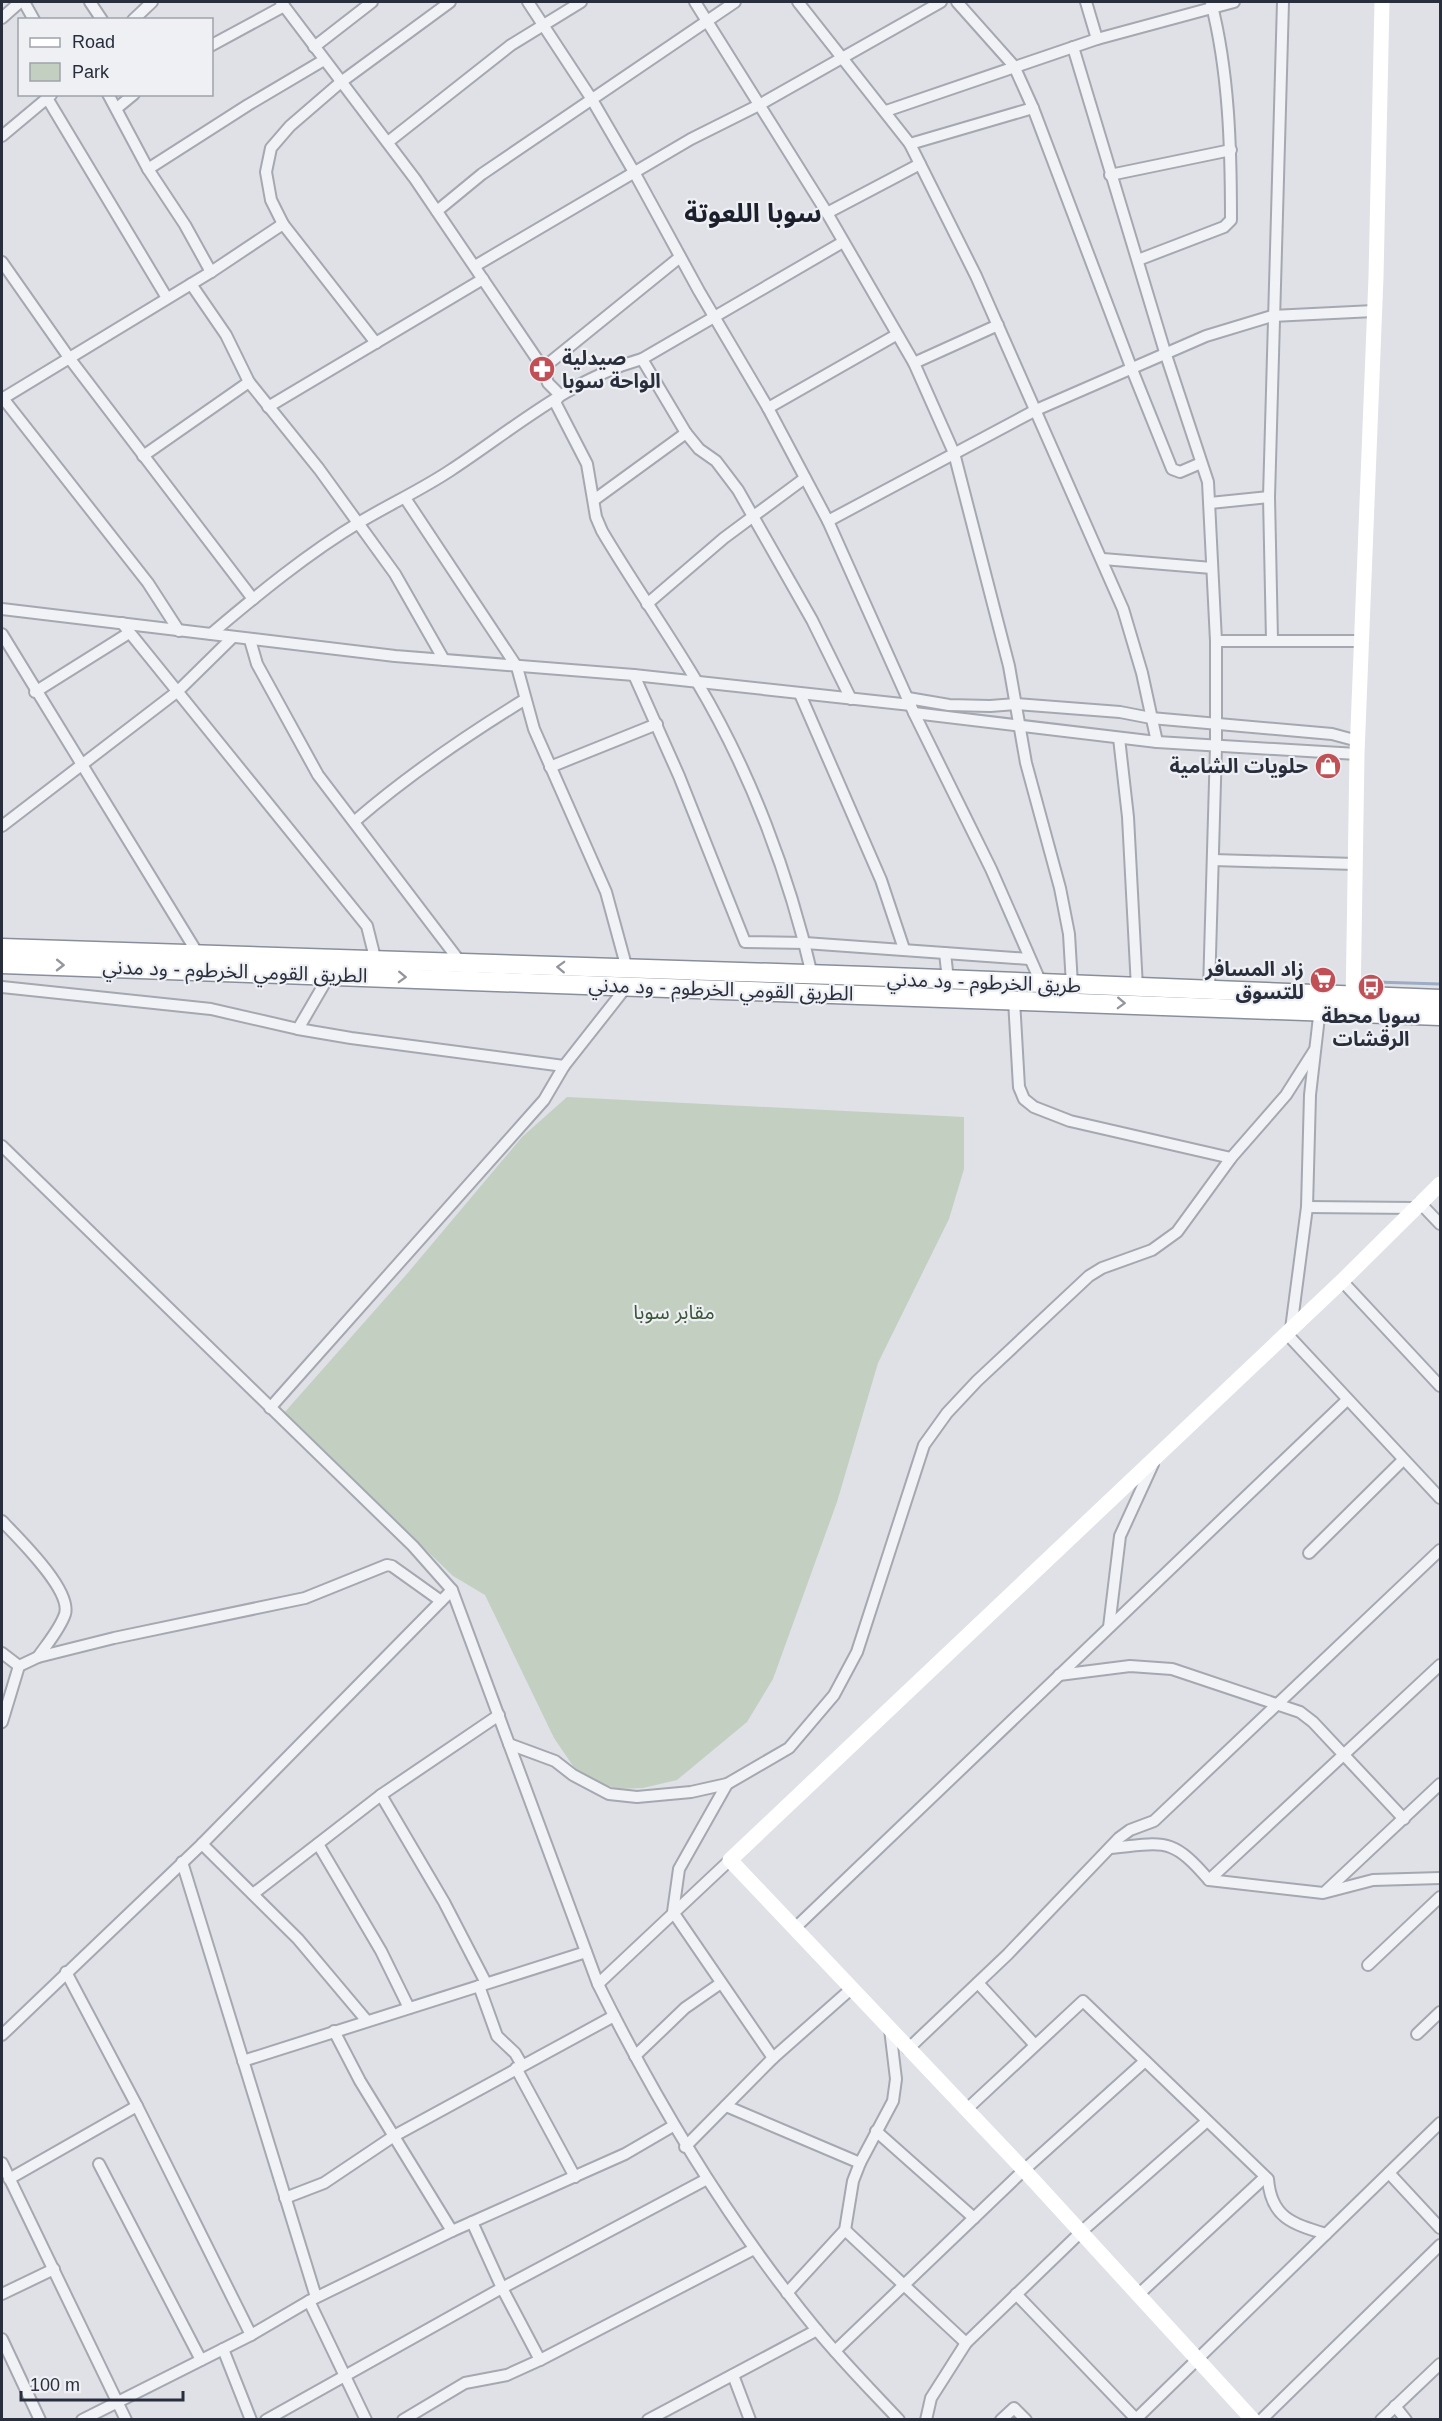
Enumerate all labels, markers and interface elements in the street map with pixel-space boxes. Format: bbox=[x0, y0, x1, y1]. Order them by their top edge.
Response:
legend bbox=[18, 18, 213, 96]
text: Road bbox=[72, 32, 115, 52]
text: Park bbox=[72, 62, 110, 82]
district label: سوبا اللعوتة bbox=[684, 198, 822, 228]
place label: صيدلية الواحة سوبا bbox=[562, 347, 661, 393]
pharmacy icon: صيدلية الواحة سوبا bbox=[527, 354, 557, 384]
shop icon: حلويات الشامية bbox=[1313, 751, 1343, 781]
place label: حلويات الشامية bbox=[1169, 755, 1308, 778]
street label: الطريق القومي الخرطوم - ود مدني bbox=[102, 955, 368, 991]
place label: زاد المسافر للتسوق bbox=[1204, 958, 1304, 1004]
one-way arrow bbox=[55, 959, 64, 972]
one-way arrow bbox=[557, 961, 566, 974]
supermarket icon: زاد المسافر للتسوق bbox=[1308, 965, 1338, 995]
street label: طريق الخرطوم - ود مدني bbox=[886, 968, 1081, 1001]
one-way arrow bbox=[397, 971, 406, 983]
bus stop icon: سوبا محطة الرقشات bbox=[1356, 972, 1386, 1002]
street label: الطريق القومي الخرطوم - ود مدني bbox=[588, 973, 854, 1009]
one-way arrow bbox=[1117, 996, 1126, 1009]
place label: سوبا محطة الرقشات bbox=[1322, 1005, 1420, 1051]
park label: مقابر سوبا bbox=[633, 1301, 715, 1324]
scale bar bbox=[21, 2364, 183, 2402]
text: 100 m bbox=[30, 2375, 80, 2395]

